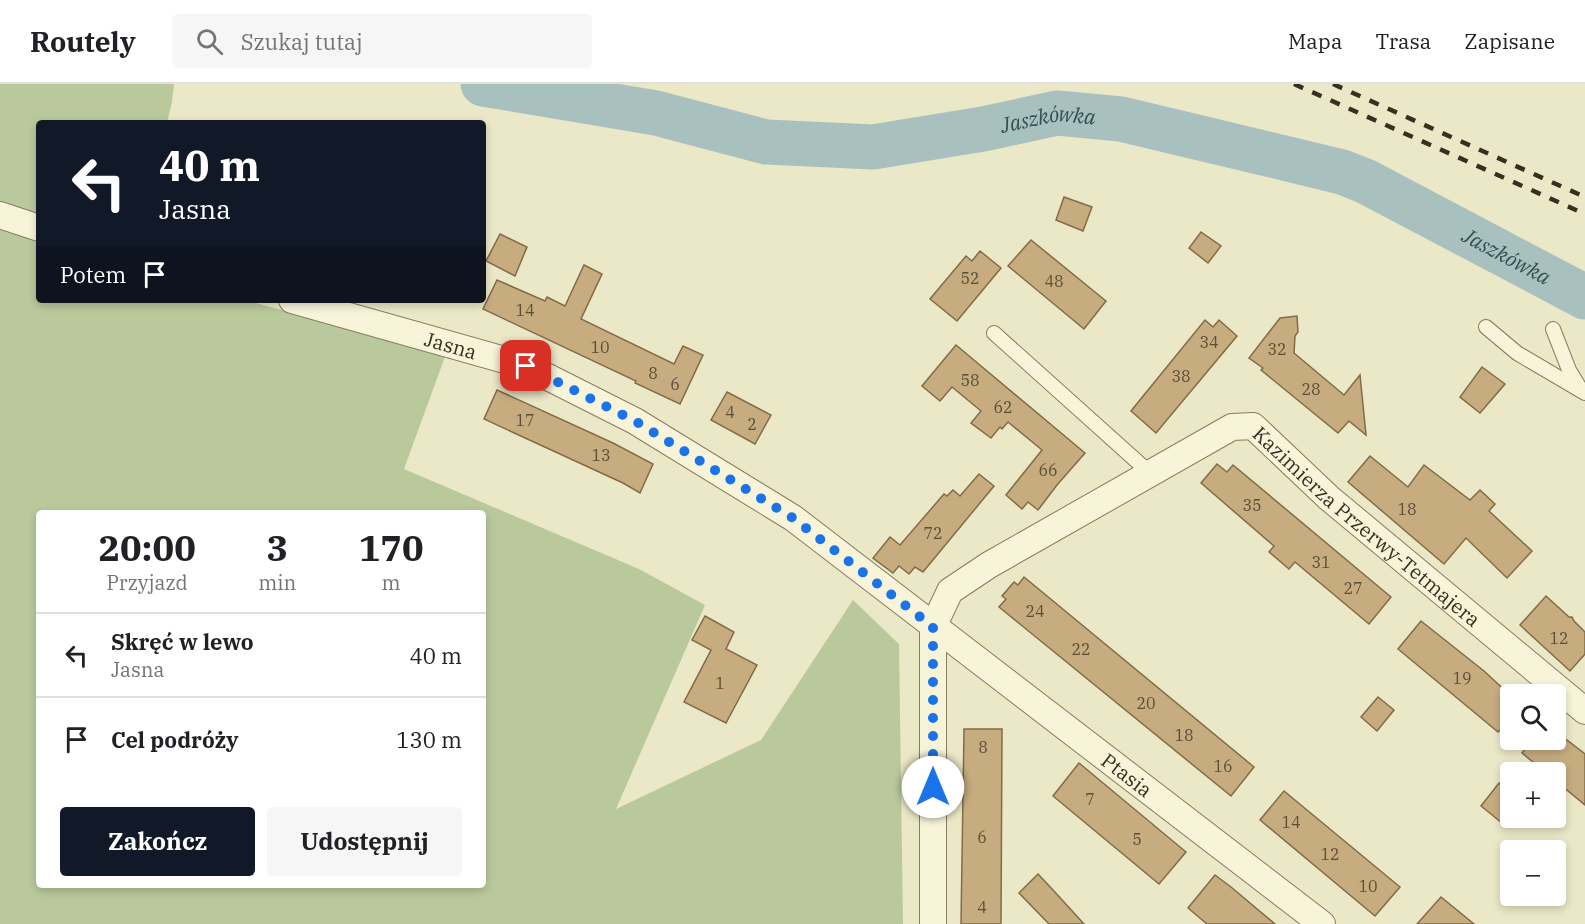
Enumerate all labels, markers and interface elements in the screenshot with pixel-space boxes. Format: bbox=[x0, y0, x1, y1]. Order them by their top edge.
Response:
search box bbox=[172, 14, 592, 68]
text: Routely bbox=[30, 23, 136, 60]
icon: search bbox=[193, 25, 226, 58]
text: Szukaj tutaj bbox=[241, 27, 363, 56]
text: Mapa bbox=[1288, 27, 1342, 55]
text: Trasa bbox=[1375, 27, 1431, 55]
text: Zapisane bbox=[1464, 27, 1555, 55]
water label: Jaszkówka bbox=[997, 99, 1097, 139]
text: 40 m bbox=[159, 138, 260, 193]
icon: left bbox=[60, 144, 138, 222]
text: Jasna bbox=[159, 191, 231, 226]
water label: Jaszkówka bbox=[1457, 220, 1556, 291]
icon: arrive bbox=[138, 258, 171, 291]
text: Potem bbox=[60, 260, 126, 289]
house number: 52 bbox=[960, 268, 980, 288]
house number: 48 bbox=[1044, 271, 1064, 291]
house number: 14 bbox=[515, 300, 535, 320]
street label: Jasna bbox=[421, 325, 480, 365]
house number: 34 bbox=[1199, 332, 1219, 352]
house number: 10 bbox=[590, 337, 610, 357]
house number: 32 bbox=[1267, 339, 1287, 359]
pin bbox=[500, 340, 551, 391]
icon: arrive bbox=[509, 349, 542, 382]
house number: 8 bbox=[648, 363, 658, 383]
house number: 38 bbox=[1171, 366, 1191, 386]
house number: 58 bbox=[960, 370, 980, 390]
house number: 6 bbox=[670, 374, 680, 394]
house number: 28 bbox=[1301, 379, 1321, 399]
house number: 62 bbox=[993, 397, 1013, 417]
house number: 4 bbox=[725, 402, 735, 422]
house number: 17 bbox=[515, 410, 535, 430]
house number: 2 bbox=[747, 414, 757, 434]
street label: Kazimierza Przerwy-Tetmajera bbox=[1248, 420, 1487, 632]
house number: 13 bbox=[591, 445, 611, 465]
house number: 66 bbox=[1038, 460, 1058, 480]
house number: 35 bbox=[1242, 495, 1262, 515]
house number: 18 bbox=[1397, 499, 1417, 519]
house number: 72 bbox=[923, 523, 943, 543]
text: 20:00 bbox=[98, 524, 196, 571]
text: 3 bbox=[266, 524, 288, 571]
text: 170 bbox=[359, 524, 424, 571]
house number: 31 bbox=[1311, 552, 1331, 572]
text: Przyjazd bbox=[107, 569, 188, 596]
text: min bbox=[258, 569, 296, 596]
text: m bbox=[382, 569, 401, 596]
house number: 27 bbox=[1343, 578, 1363, 598]
house number: 24 bbox=[1025, 601, 1045, 621]
text: Skręć w lewo bbox=[111, 627, 254, 656]
house number: 12 bbox=[1549, 628, 1569, 648]
icon: left bbox=[60, 639, 93, 672]
house number: 22 bbox=[1071, 639, 1091, 659]
text: 40 m bbox=[410, 641, 462, 670]
text: Jasna bbox=[111, 656, 164, 683]
house number: 19 bbox=[1452, 668, 1472, 688]
house number: 1 bbox=[715, 673, 725, 693]
map controls bbox=[1500, 684, 1566, 906]
button: search bbox=[1500, 684, 1566, 750]
house number: 20 bbox=[1136, 693, 1156, 713]
icon: arrive bbox=[60, 723, 93, 756]
text: Cel podróży bbox=[111, 725, 239, 754]
text: 130 m bbox=[396, 725, 462, 754]
house number: 18 bbox=[1174, 725, 1194, 745]
house number: 8 bbox=[978, 737, 988, 757]
street label: Ptasia bbox=[1096, 746, 1158, 803]
position arrow bbox=[901, 755, 965, 819]
house number: 16 bbox=[1213, 756, 1233, 776]
button: + bbox=[1500, 762, 1566, 828]
house number: 7 bbox=[1085, 789, 1095, 809]
button: Zakończ bbox=[60, 807, 255, 876]
button: Udostępnij bbox=[267, 807, 462, 876]
house number: 14 bbox=[1281, 812, 1301, 832]
house number: 6 bbox=[977, 827, 987, 847]
house number: 5 bbox=[1132, 829, 1142, 849]
button: − bbox=[1500, 840, 1566, 906]
house number: 12 bbox=[1320, 844, 1340, 864]
house number: 10 bbox=[1358, 876, 1378, 896]
house number: 4 bbox=[977, 897, 987, 917]

